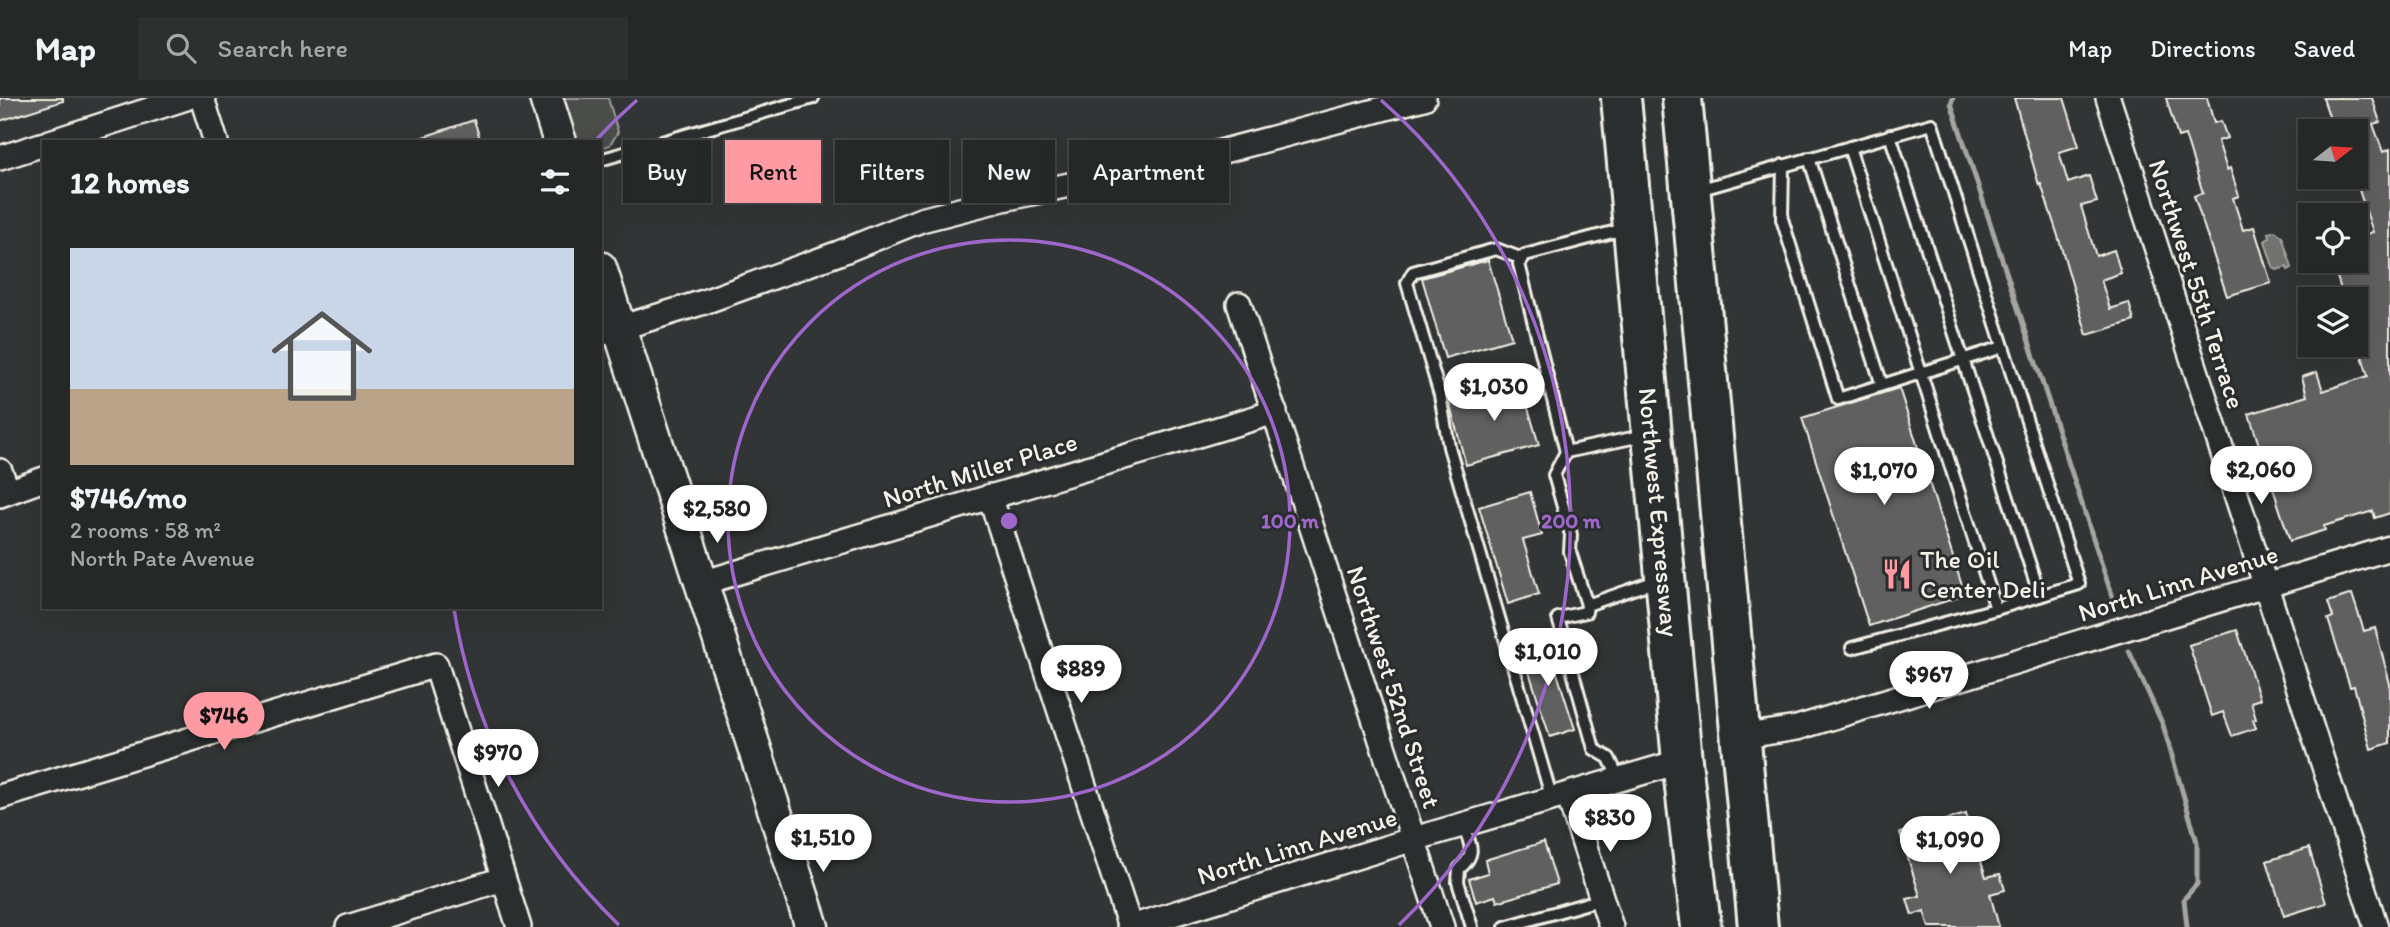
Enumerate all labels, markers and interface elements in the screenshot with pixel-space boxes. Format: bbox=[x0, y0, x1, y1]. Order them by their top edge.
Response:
search box bbox=[138, 17, 628, 80]
text: Map bbox=[35, 29, 96, 68]
icon: search bbox=[162, 29, 200, 67]
text: Search here bbox=[218, 32, 348, 64]
text: Map bbox=[2068, 34, 2112, 63]
text: Directions bbox=[2150, 34, 2256, 63]
text: Saved bbox=[2294, 34, 2355, 63]
north arrow bbox=[2298, 119, 2368, 189]
map controls bbox=[2298, 119, 2368, 357]
chip: Buy bbox=[623, 140, 711, 203]
chip: Rent bbox=[725, 140, 821, 203]
chip: Filters bbox=[835, 140, 949, 203]
chip: New bbox=[963, 140, 1055, 203]
chip: Apartment bbox=[1069, 140, 1229, 203]
street label: Northwest 55th Terrace bbox=[2142, 155, 2252, 413]
icon: filters bbox=[536, 163, 574, 201]
text: 12 homes bbox=[70, 164, 190, 201]
button: locate bbox=[2298, 203, 2368, 273]
button: layers bbox=[2298, 287, 2368, 357]
icon: home bbox=[259, 293, 385, 419]
pin: $1,030 bbox=[1437, 364, 1551, 423]
text: $1,030 bbox=[1460, 372, 1528, 400]
street label: Northwest Expressway bbox=[1632, 386, 1687, 638]
street label: North Miller Place bbox=[879, 425, 1081, 515]
pin: $2,060 bbox=[2204, 446, 2318, 506]
pin: $1,070 bbox=[1827, 448, 1941, 507]
text: $2,060 bbox=[2226, 455, 2296, 483]
text: $1,070 bbox=[1850, 456, 1918, 484]
text: $746/mo bbox=[70, 479, 187, 516]
pin: $2,580 bbox=[660, 486, 774, 545]
text: $2,580 bbox=[683, 494, 751, 522]
text: 100 m bbox=[1261, 508, 1319, 533]
text: 200 m bbox=[1541, 508, 1601, 533]
centre of rings bbox=[997, 509, 1021, 533]
text: 2 rooms · 58 m² bbox=[70, 516, 221, 544]
street label: North Linn Avenue bbox=[2074, 537, 2282, 629]
place label: The Oil Center Deli bbox=[1920, 543, 2046, 605]
text: North Pate Avenue bbox=[70, 544, 255, 572]
restaurant icon: The Oil Center Deli bbox=[1880, 557, 1914, 591]
street label: Northwest 52nd Street bbox=[1340, 562, 1448, 812]
pin: $1,010 bbox=[1491, 628, 1605, 688]
text: $1,010 bbox=[1515, 637, 1581, 665]
pin: $889 bbox=[1040, 646, 1122, 705]
pin: $967 bbox=[1888, 652, 1970, 711]
text: $889 bbox=[1057, 654, 1105, 682]
text: $967 bbox=[1905, 660, 1953, 688]
pin: $746 bbox=[183, 692, 265, 752]
text: $746 bbox=[199, 701, 249, 729]
pin: $970 bbox=[457, 730, 539, 789]
text: $970 bbox=[473, 738, 523, 766]
pin: $830 bbox=[1569, 794, 1651, 854]
street label: North Linn Avenue bbox=[1193, 800, 1401, 892]
text: $830 bbox=[1585, 803, 1635, 831]
pin: $1,510 bbox=[766, 814, 880, 874]
pin: $1,090 bbox=[1893, 816, 2007, 876]
text: $1,510 bbox=[791, 823, 855, 851]
text: $1,090 bbox=[1916, 825, 1984, 853]

